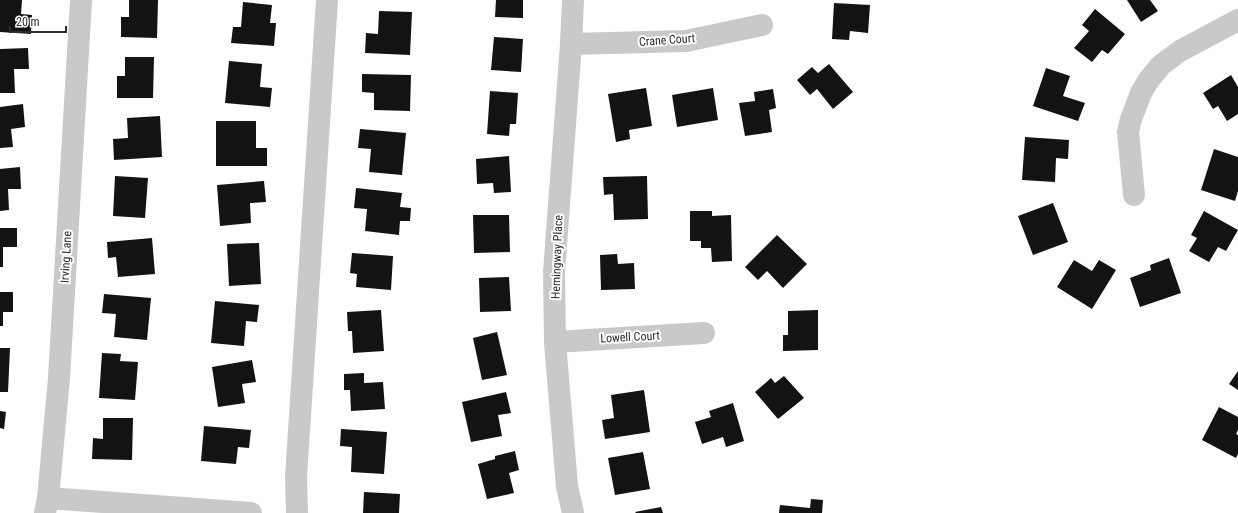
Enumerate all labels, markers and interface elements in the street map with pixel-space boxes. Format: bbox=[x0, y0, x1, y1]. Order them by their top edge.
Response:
scale bar bbox=[10, 8, 66, 34]
text: 20 m bbox=[16, 15, 40, 29]
street label: Crane Court bbox=[638, 31, 696, 49]
street label: Hemingway Place bbox=[549, 214, 565, 299]
street label: Irving Lane bbox=[58, 230, 74, 283]
street label: Lowell Court bbox=[600, 328, 661, 346]

